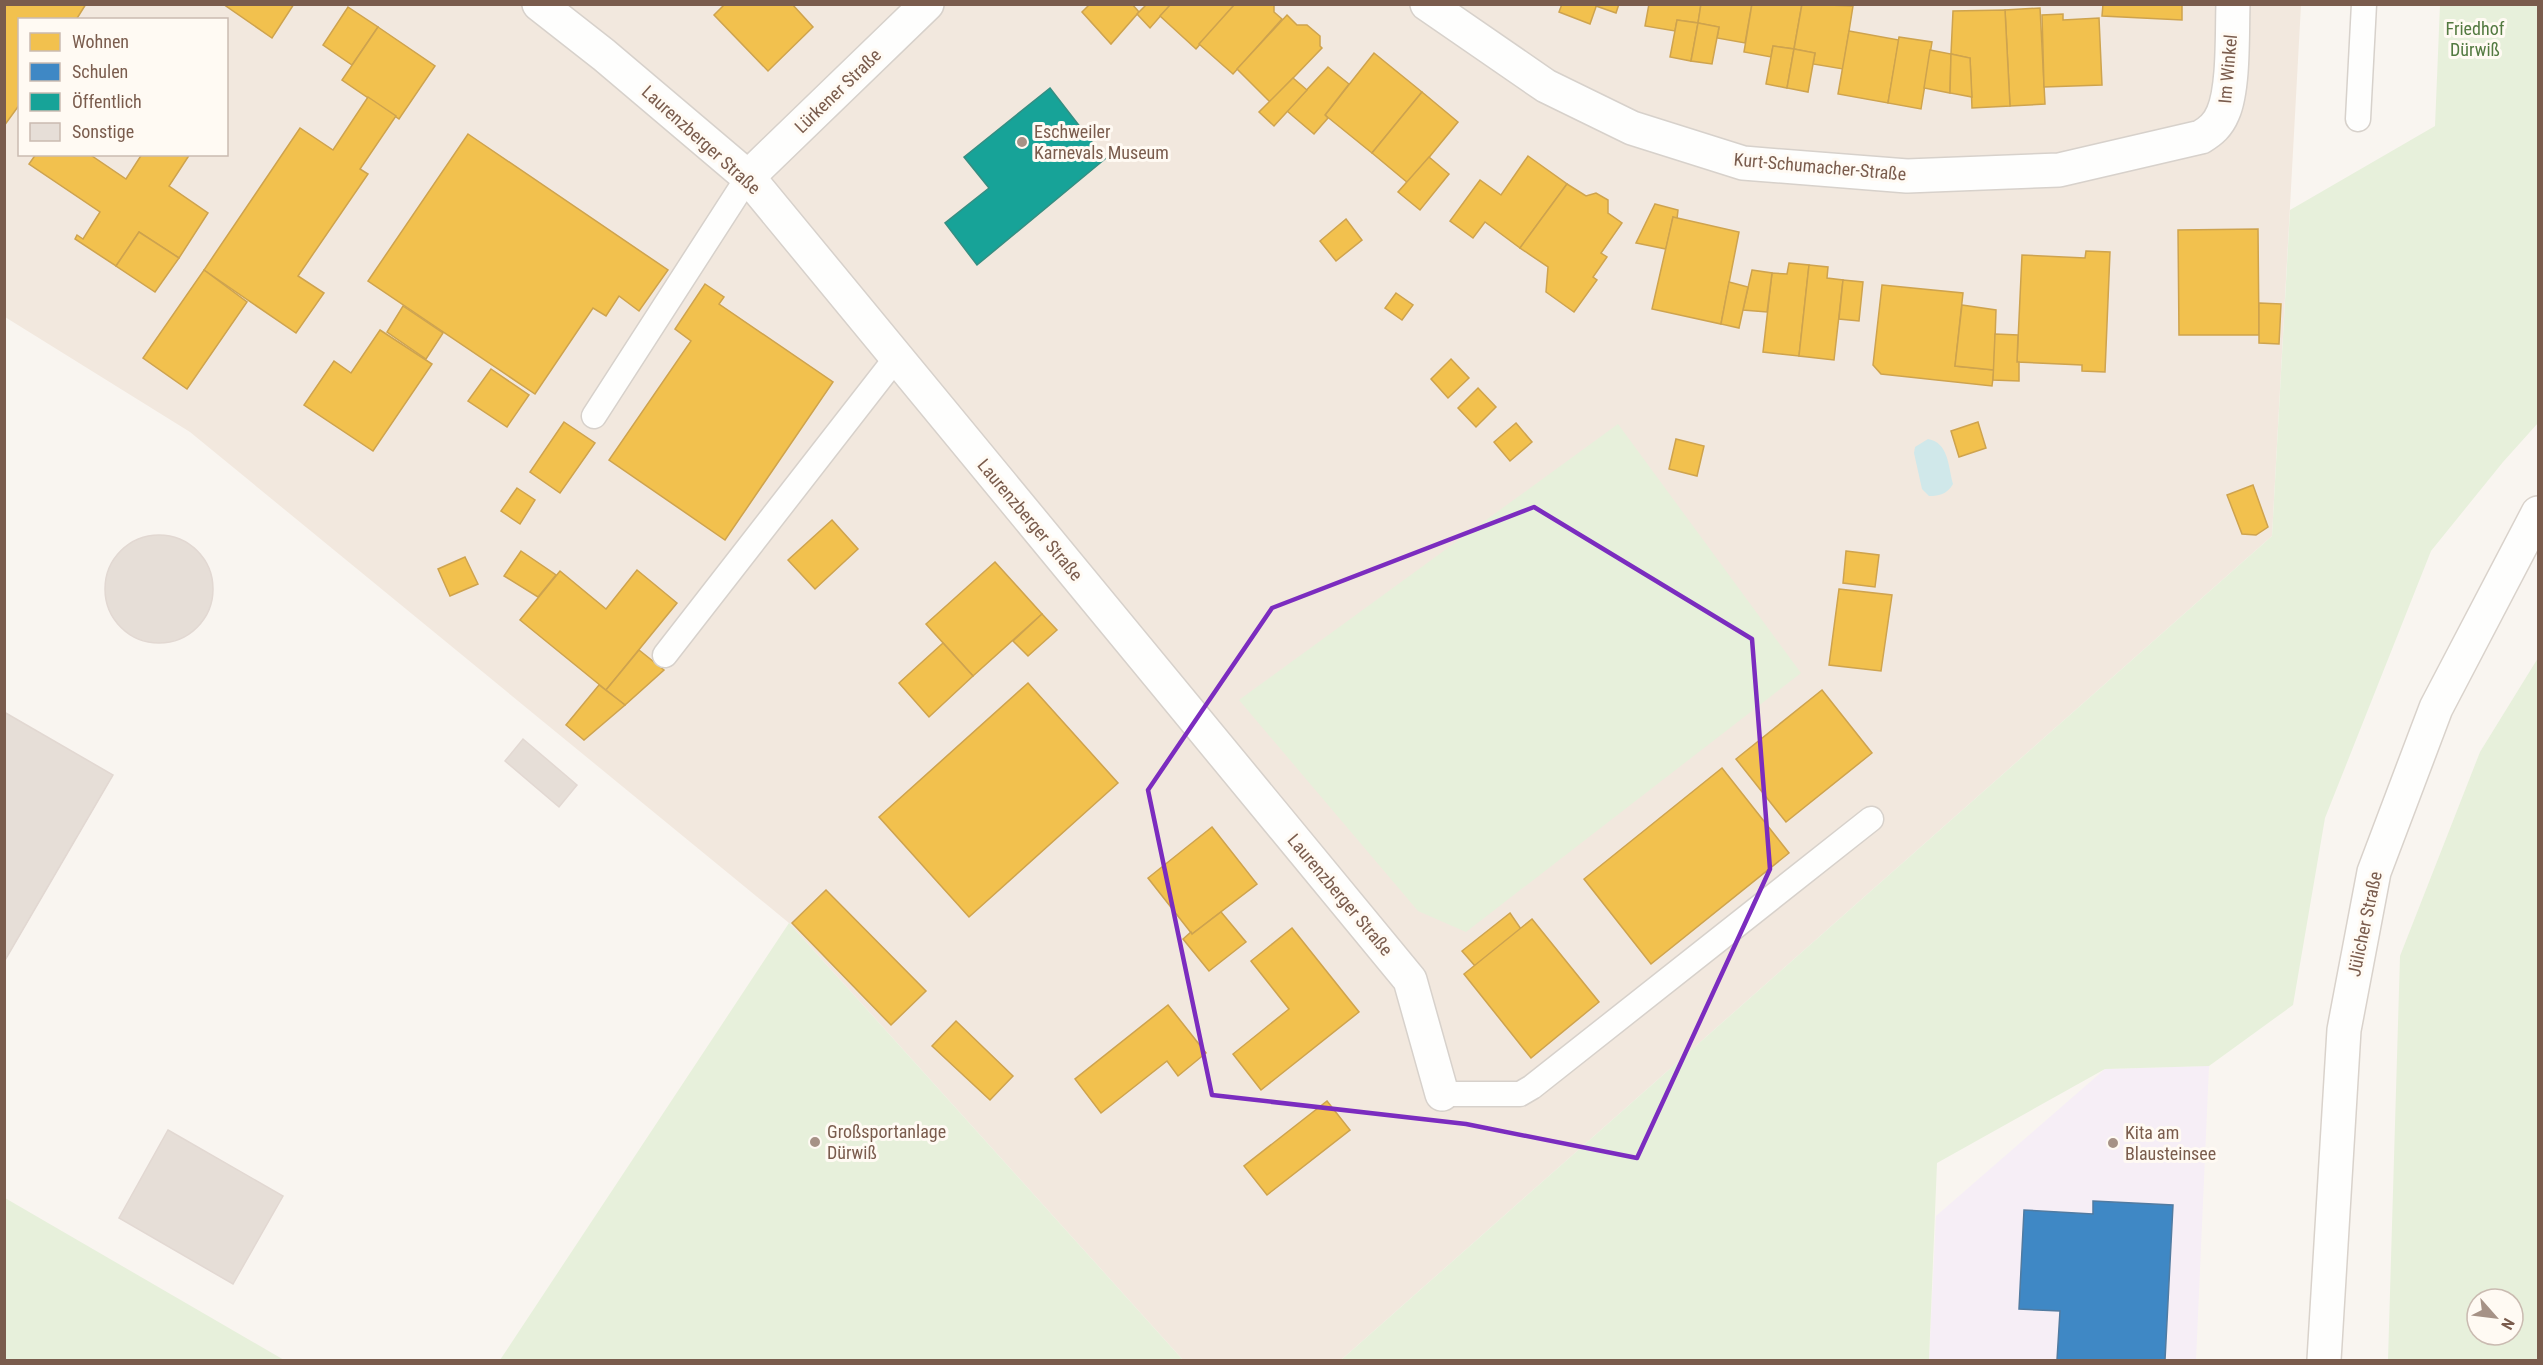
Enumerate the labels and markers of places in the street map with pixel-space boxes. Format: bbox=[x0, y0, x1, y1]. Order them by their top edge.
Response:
place label: Eschweiler Karnevals Museum bbox=[1034, 121, 1169, 163]
marker: Eschweiler Karnevals Museum bbox=[1015, 135, 1029, 149]
place label: Großsportanlage Dürwiß bbox=[827, 1121, 946, 1163]
place label: Kita am Blausteinsee bbox=[2125, 1122, 2216, 1164]
marker: Großsportanlage Dürwiß bbox=[808, 1135, 822, 1149]
marker: Kita am Blausteinsee bbox=[2106, 1136, 2120, 1150]

